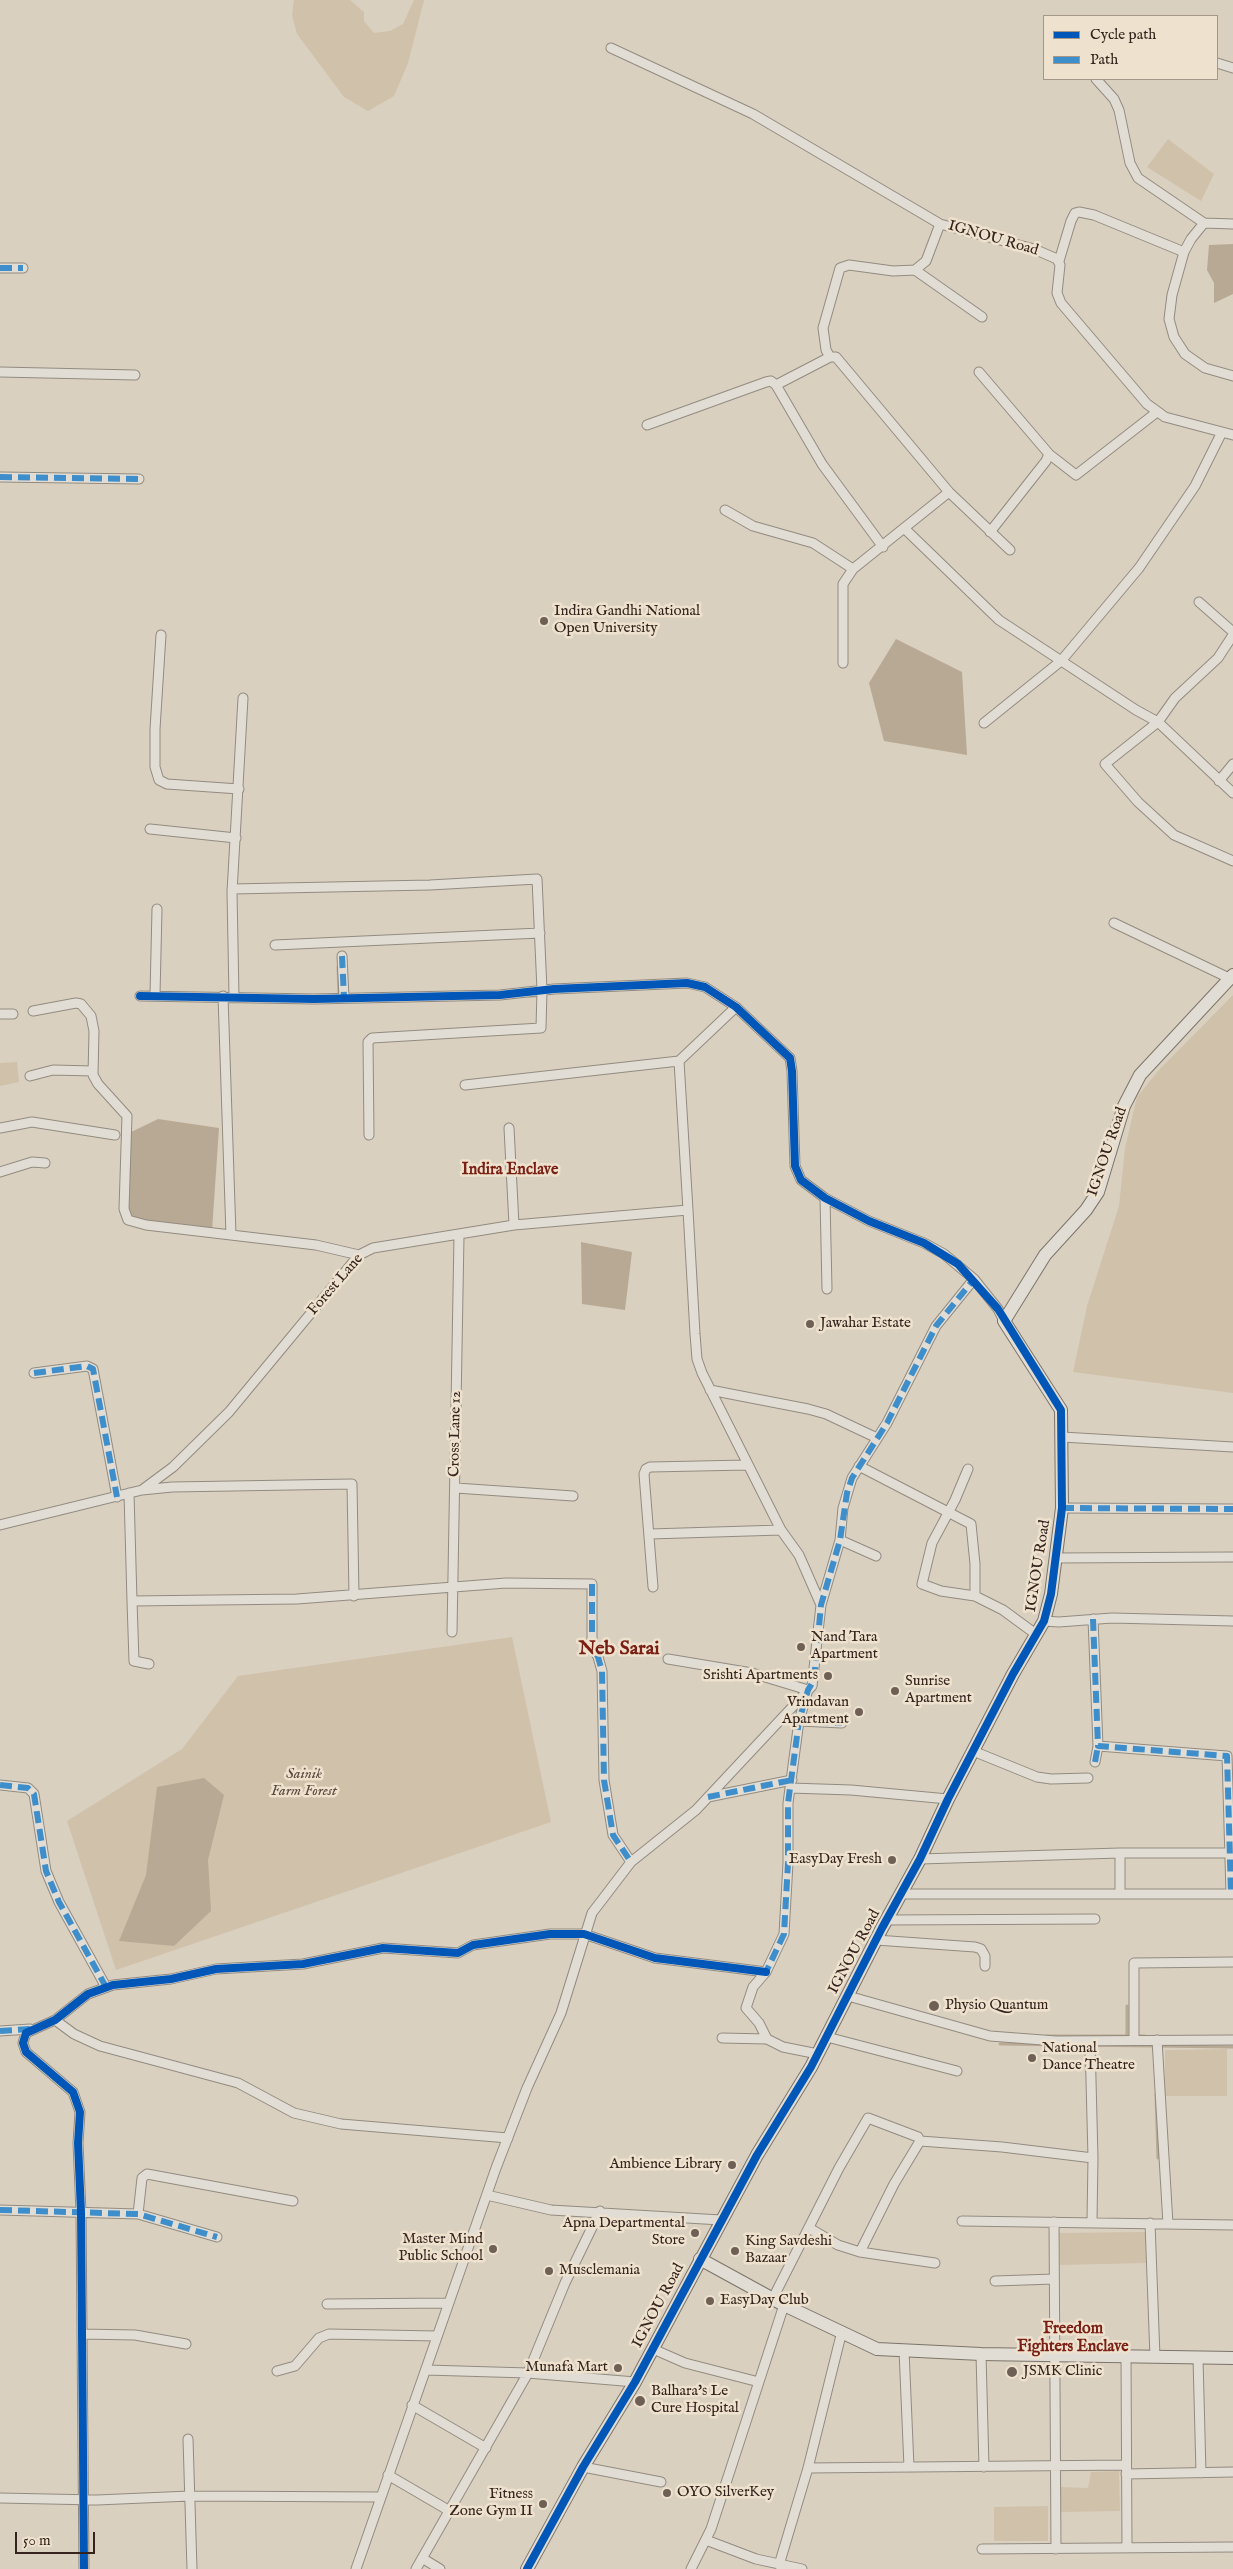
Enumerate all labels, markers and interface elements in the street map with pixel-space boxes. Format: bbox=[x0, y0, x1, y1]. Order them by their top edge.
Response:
legend bbox=[1043, 15, 1218, 80]
text: Cycle path bbox=[1090, 25, 1156, 44]
text: Path bbox=[1090, 50, 1118, 69]
street label: IGNOU Road bbox=[946, 218, 1040, 260]
place label: Indira Gandhi National Open University bbox=[554, 603, 700, 638]
marker: Indira Gandhi National Open University bbox=[538, 615, 550, 627]
street label: IGNOU Road bbox=[1084, 1105, 1132, 1199]
district label: Indira Enclave bbox=[462, 1161, 558, 1181]
street label: Forest Lane bbox=[304, 1251, 368, 1319]
place label: Jawahar Estate bbox=[820, 1315, 911, 1333]
marker: Jawahar Estate bbox=[804, 1318, 816, 1330]
street label: Cross Lane 12 bbox=[446, 1391, 466, 1477]
street label: IGNOU Road bbox=[1023, 1519, 1055, 1613]
place label: Nand Tara Apartment bbox=[811, 1629, 878, 1664]
district label: Neb Sarai bbox=[578, 1638, 660, 1662]
marker: Nand Tara Apartment bbox=[795, 1641, 807, 1653]
place label: Srishti Apartments bbox=[703, 1667, 818, 1685]
marker: Srishti Apartments bbox=[822, 1670, 834, 1682]
place label: Sunrise Apartment bbox=[905, 1673, 972, 1708]
marker: Sunrise Apartment bbox=[889, 1685, 901, 1697]
place label: Vrindavan Apartment bbox=[782, 1694, 849, 1729]
marker: Vrindavan Apartment bbox=[853, 1706, 865, 1718]
park label: Sainik Farm Forest bbox=[271, 1766, 337, 1801]
place label: EasyDay Fresh bbox=[789, 1851, 882, 1869]
marker: EasyDay Fresh bbox=[886, 1854, 898, 1866]
street label: IGNOU Road bbox=[825, 1907, 885, 1997]
place label: Physio Quantum bbox=[945, 1997, 1048, 2015]
marker: Physio Quantum bbox=[927, 1999, 941, 2013]
place label: National Dance Theatre bbox=[1042, 2040, 1135, 2075]
marker: National Dance Theatre bbox=[1026, 2052, 1038, 2064]
place label: Ambience Library bbox=[609, 2156, 722, 2174]
marker: Ambience Library bbox=[726, 2159, 738, 2171]
place label: Apna Departmental Store bbox=[563, 2215, 685, 2250]
marker: Apna Departmental Store bbox=[689, 2227, 701, 2239]
place label: Master Mind Public School bbox=[399, 2231, 483, 2266]
place label: King Savdeshi Bazaar bbox=[745, 2233, 832, 2268]
marker: Master Mind Public School bbox=[487, 2243, 499, 2255]
marker: King Savdeshi Bazaar bbox=[729, 2245, 741, 2257]
street label: IGNOU Road bbox=[629, 2261, 689, 2351]
place label: Musclemania bbox=[559, 2262, 640, 2280]
marker: Musclemania bbox=[543, 2265, 555, 2277]
place label: EasyDay Club bbox=[720, 2292, 809, 2310]
marker: EasyDay Club bbox=[704, 2295, 716, 2307]
district label: Freedom Fighters Enclave bbox=[1017, 2320, 1129, 2358]
place label: Munafa Mart bbox=[525, 2359, 608, 2377]
marker: Munafa Mart bbox=[612, 2362, 624, 2374]
place label: JSMK Clinic bbox=[1023, 2363, 1102, 2381]
marker: JSMK Clinic bbox=[1005, 2365, 1019, 2379]
place label: Balhara's Le Cure Hospital bbox=[651, 2383, 739, 2418]
marker: Balhara's Le Cure Hospital bbox=[633, 2394, 647, 2408]
place label: OYO SilverKey bbox=[677, 2484, 774, 2502]
place label: Fitness Zone Gym II bbox=[449, 2486, 533, 2521]
marker: OYO SilverKey bbox=[661, 2487, 673, 2499]
marker: Fitness Zone Gym II bbox=[537, 2498, 549, 2510]
scale bar bbox=[18, 2522, 98, 2554]
text: 50 m bbox=[23, 2531, 51, 2550]

